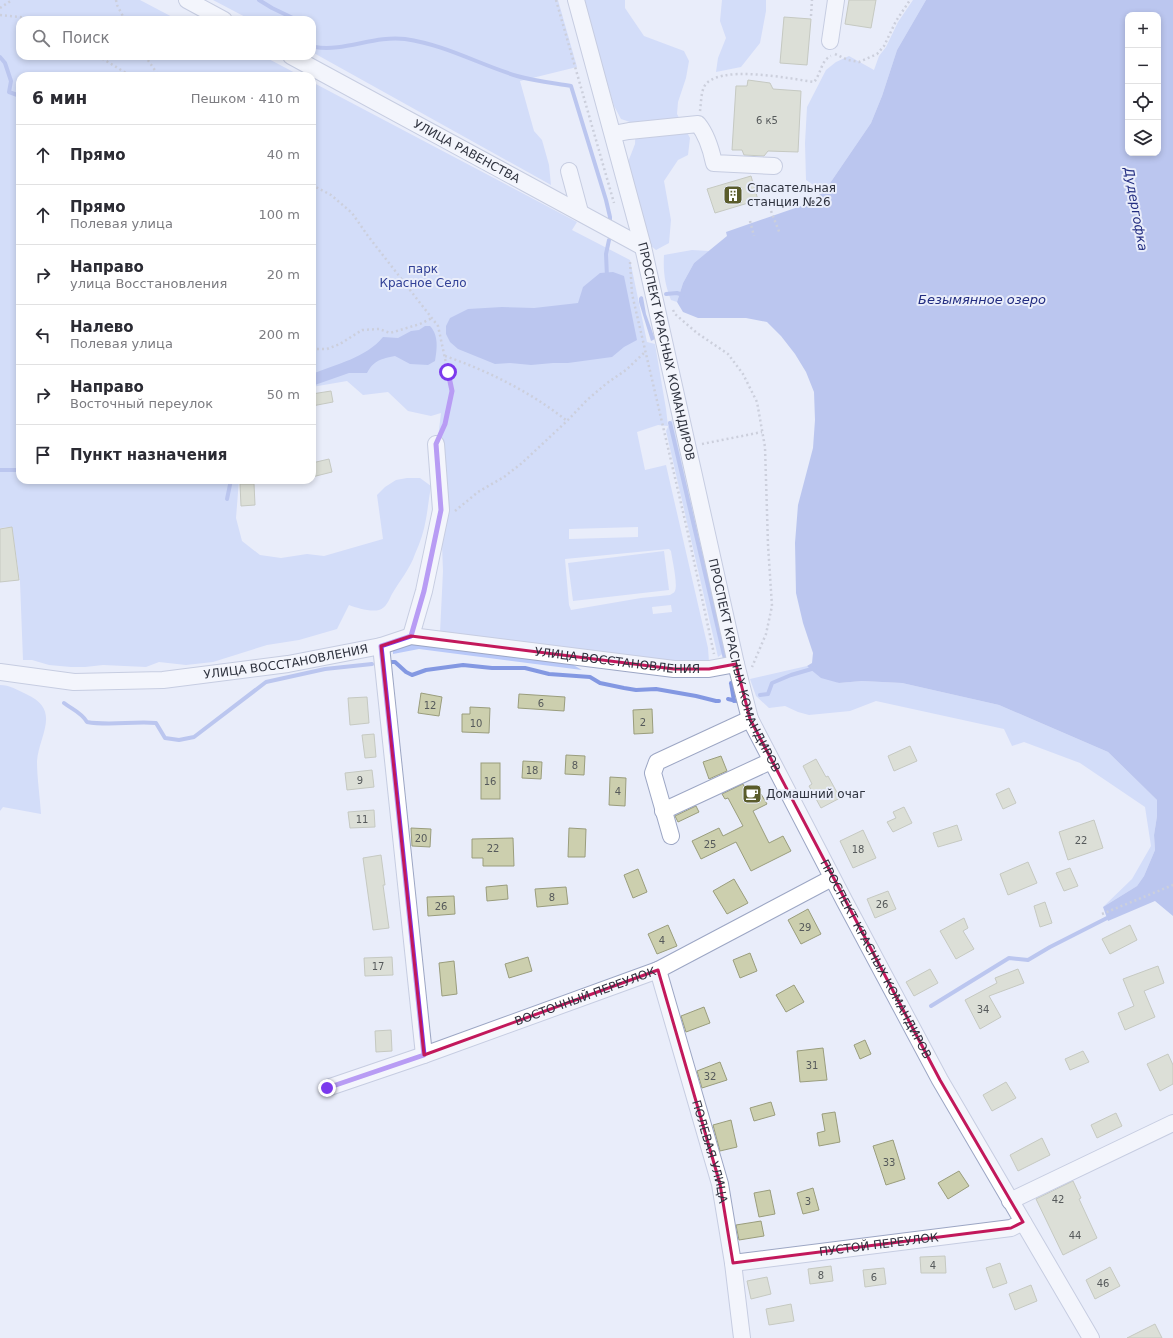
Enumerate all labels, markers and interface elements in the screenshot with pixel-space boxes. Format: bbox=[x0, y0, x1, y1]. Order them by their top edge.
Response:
map controls bbox=[1125, 12, 1161, 156]
button: + bbox=[1125, 12, 1161, 48]
search box bbox=[16, 16, 316, 60]
icon: search bbox=[30, 27, 52, 49]
text: Поиск bbox=[62, 29, 110, 47]
button: − bbox=[1125, 48, 1161, 84]
button: locate bbox=[1125, 84, 1161, 120]
text: 6 мин bbox=[32, 88, 87, 108]
text: Пешком · 410 m bbox=[191, 91, 300, 106]
house number: 6 к5 bbox=[756, 115, 778, 126]
street label: УЛИЦА РАВЕНСТВА bbox=[411, 117, 523, 186]
button: layers bbox=[1125, 120, 1161, 156]
icon: ahead bbox=[32, 144, 54, 166]
text: Прямо bbox=[70, 146, 126, 164]
text: 40 m bbox=[267, 147, 300, 162]
water label: Дудергофка bbox=[1121, 165, 1151, 252]
place label: Спасательная станция №26 bbox=[747, 181, 836, 209]
building icon: Спасательная станция №26 bbox=[722, 184, 744, 206]
text: Прямо bbox=[70, 198, 126, 216]
icon: ahead bbox=[32, 204, 54, 226]
text: 100 m bbox=[258, 207, 300, 222]
text: Полевая улица bbox=[70, 216, 173, 231]
street label: ПРОСПЕКТ КРАСНЫХ КОМАНДИРОВ bbox=[635, 241, 697, 462]
text: Направо bbox=[70, 258, 144, 276]
park label: парк Красное Село bbox=[379, 262, 467, 290]
icon: right bbox=[32, 264, 54, 286]
text: 20 m bbox=[267, 267, 300, 282]
text: улица Восстановления bbox=[70, 276, 227, 291]
water label: Безымянное озеро bbox=[918, 292, 1046, 307]
text: Налево bbox=[70, 318, 134, 336]
icon: left bbox=[32, 324, 54, 346]
text: 200 m bbox=[258, 327, 300, 342]
text: Полевая улица bbox=[70, 336, 173, 351]
route start bbox=[439, 363, 457, 381]
text: Направо bbox=[70, 378, 144, 396]
icon: right bbox=[32, 384, 54, 406]
text: 50 m bbox=[267, 387, 300, 402]
text: Восточный переулок bbox=[70, 396, 213, 411]
icon: arrive bbox=[32, 444, 54, 466]
text: Пункт назначения bbox=[70, 446, 227, 464]
street label: ПРОСПЕКТ КРАСНЫХ КОМАНДИРОВ bbox=[706, 557, 783, 774]
street label: УЛИЦА ВОССТАНОВЛЕНИЯ bbox=[203, 642, 369, 682]
street label: УЛИЦА ВОССТАНОВЛЕНИЯ bbox=[534, 645, 700, 676]
house number: 6 bbox=[538, 698, 544, 709]
house number: 12 bbox=[424, 700, 436, 711]
house number: 2 bbox=[640, 717, 646, 728]
house number: 10 bbox=[470, 718, 482, 729]
house number: 8 bbox=[572, 760, 578, 771]
house number: 18 bbox=[526, 765, 538, 776]
house number: 9 bbox=[357, 775, 363, 786]
house number: 16 bbox=[484, 776, 496, 787]
cafe icon: Домашний очаг bbox=[741, 783, 763, 805]
house number: 4 bbox=[615, 786, 621, 797]
place label: Домашний очаг bbox=[766, 787, 865, 801]
house number: 11 bbox=[356, 814, 368, 825]
house number: 20 bbox=[415, 833, 427, 844]
house number: 22 bbox=[1075, 835, 1087, 846]
house number: 25 bbox=[704, 839, 716, 850]
house number: 22 bbox=[487, 843, 499, 854]
house number: 18 bbox=[852, 844, 864, 855]
street label: ПРОСПЕКТ КРАСНЫХ КОМАНДИРОВ bbox=[817, 857, 934, 1061]
house number: 8 bbox=[549, 892, 555, 903]
house number: 26 bbox=[876, 899, 888, 910]
house number: 26 bbox=[435, 901, 447, 912]
house number: 29 bbox=[799, 922, 811, 933]
house number: 4 bbox=[659, 935, 665, 946]
house number: 17 bbox=[372, 961, 384, 972]
street label: ВОСТОЧНЫЙ ПЕРЕУЛОК bbox=[513, 964, 658, 1029]
house number: 34 bbox=[977, 1004, 989, 1015]
house number: 31 bbox=[806, 1060, 818, 1071]
house number: 32 bbox=[704, 1071, 716, 1082]
route end bbox=[318, 1079, 336, 1097]
street label: ПОЛЕВАЯ УЛИЦА bbox=[689, 1098, 730, 1205]
house number: 33 bbox=[883, 1157, 895, 1168]
house number: 42 bbox=[1052, 1194, 1064, 1205]
house number: 3 bbox=[805, 1196, 811, 1207]
street label: ПУСТОЙ ПЕРЕУЛОК bbox=[818, 1230, 940, 1259]
house number: 44 bbox=[1069, 1230, 1081, 1241]
house number: 4 bbox=[930, 1260, 936, 1271]
house number: 8 bbox=[818, 1270, 824, 1281]
house number: 6 bbox=[871, 1272, 877, 1283]
house number: 46 bbox=[1097, 1278, 1109, 1289]

